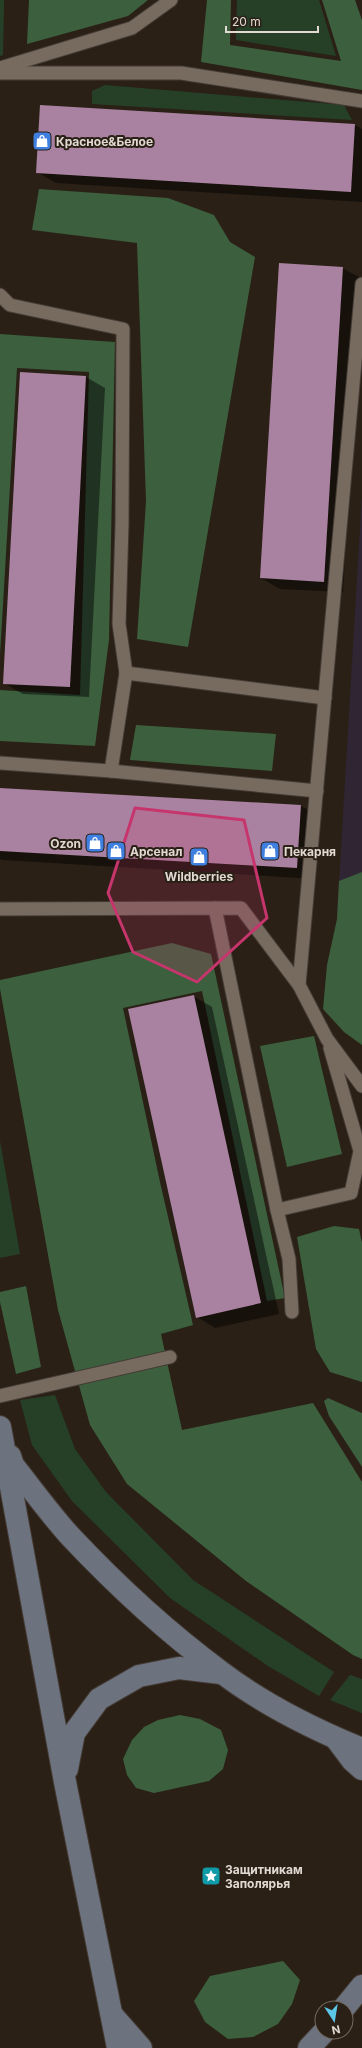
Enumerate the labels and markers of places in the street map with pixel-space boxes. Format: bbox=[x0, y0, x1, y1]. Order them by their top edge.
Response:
shop icon: Красное&Белое bbox=[31, 130, 53, 152]
place label: Красное&Белое bbox=[56, 134, 153, 149]
shop icon: Ozon bbox=[84, 832, 106, 854]
place label: Ozon bbox=[50, 836, 81, 851]
shop icon: Арсенал bbox=[105, 840, 127, 862]
shop icon: Пекарня bbox=[259, 840, 281, 862]
place label: Арсенал bbox=[130, 844, 182, 859]
place label: Пекарня bbox=[284, 844, 336, 859]
shop icon: Wildberries bbox=[188, 846, 210, 868]
place label: Wildberries bbox=[165, 869, 233, 884]
place label: Защитникам Заполярья bbox=[225, 1862, 303, 1891]
place icon: Защитникам Заполярья bbox=[200, 1865, 222, 1887]

